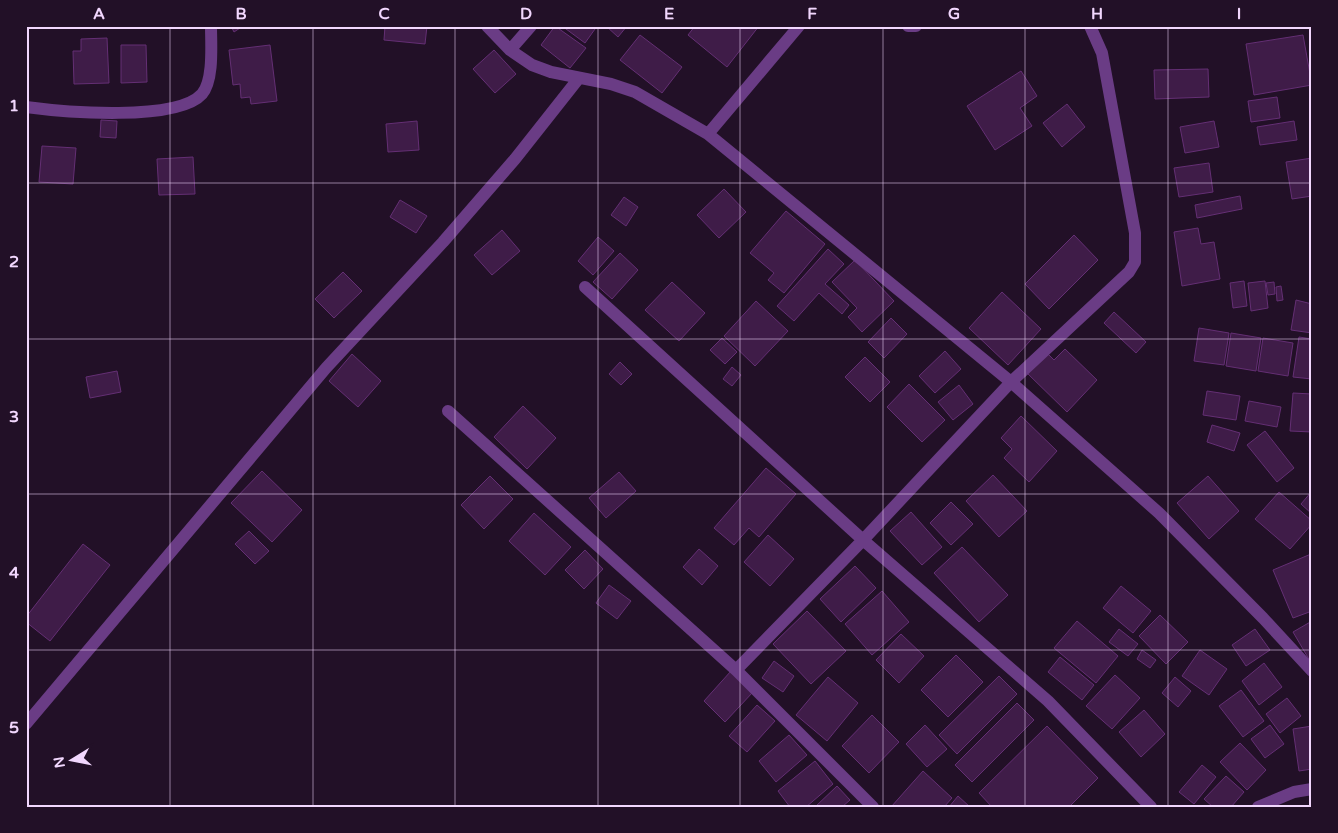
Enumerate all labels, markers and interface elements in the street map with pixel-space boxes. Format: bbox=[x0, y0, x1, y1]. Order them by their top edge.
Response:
text: A bbox=[93, 4, 105, 24]
text: B bbox=[235, 4, 247, 24]
text: C bbox=[378, 4, 390, 24]
text: D bbox=[520, 4, 532, 24]
text: E bbox=[664, 4, 674, 24]
text: F bbox=[807, 4, 817, 24]
text: G bbox=[948, 4, 960, 24]
text: H bbox=[1091, 4, 1103, 24]
text: I bbox=[1237, 4, 1241, 24]
text: 1 bbox=[9, 96, 19, 116]
text: 2 bbox=[9, 252, 19, 272]
text: 3 bbox=[9, 407, 19, 427]
text: 4 bbox=[9, 563, 19, 583]
text: 5 bbox=[9, 718, 19, 738]
north arrow bbox=[48, 736, 98, 786]
text: N bbox=[50, 755, 69, 769]

